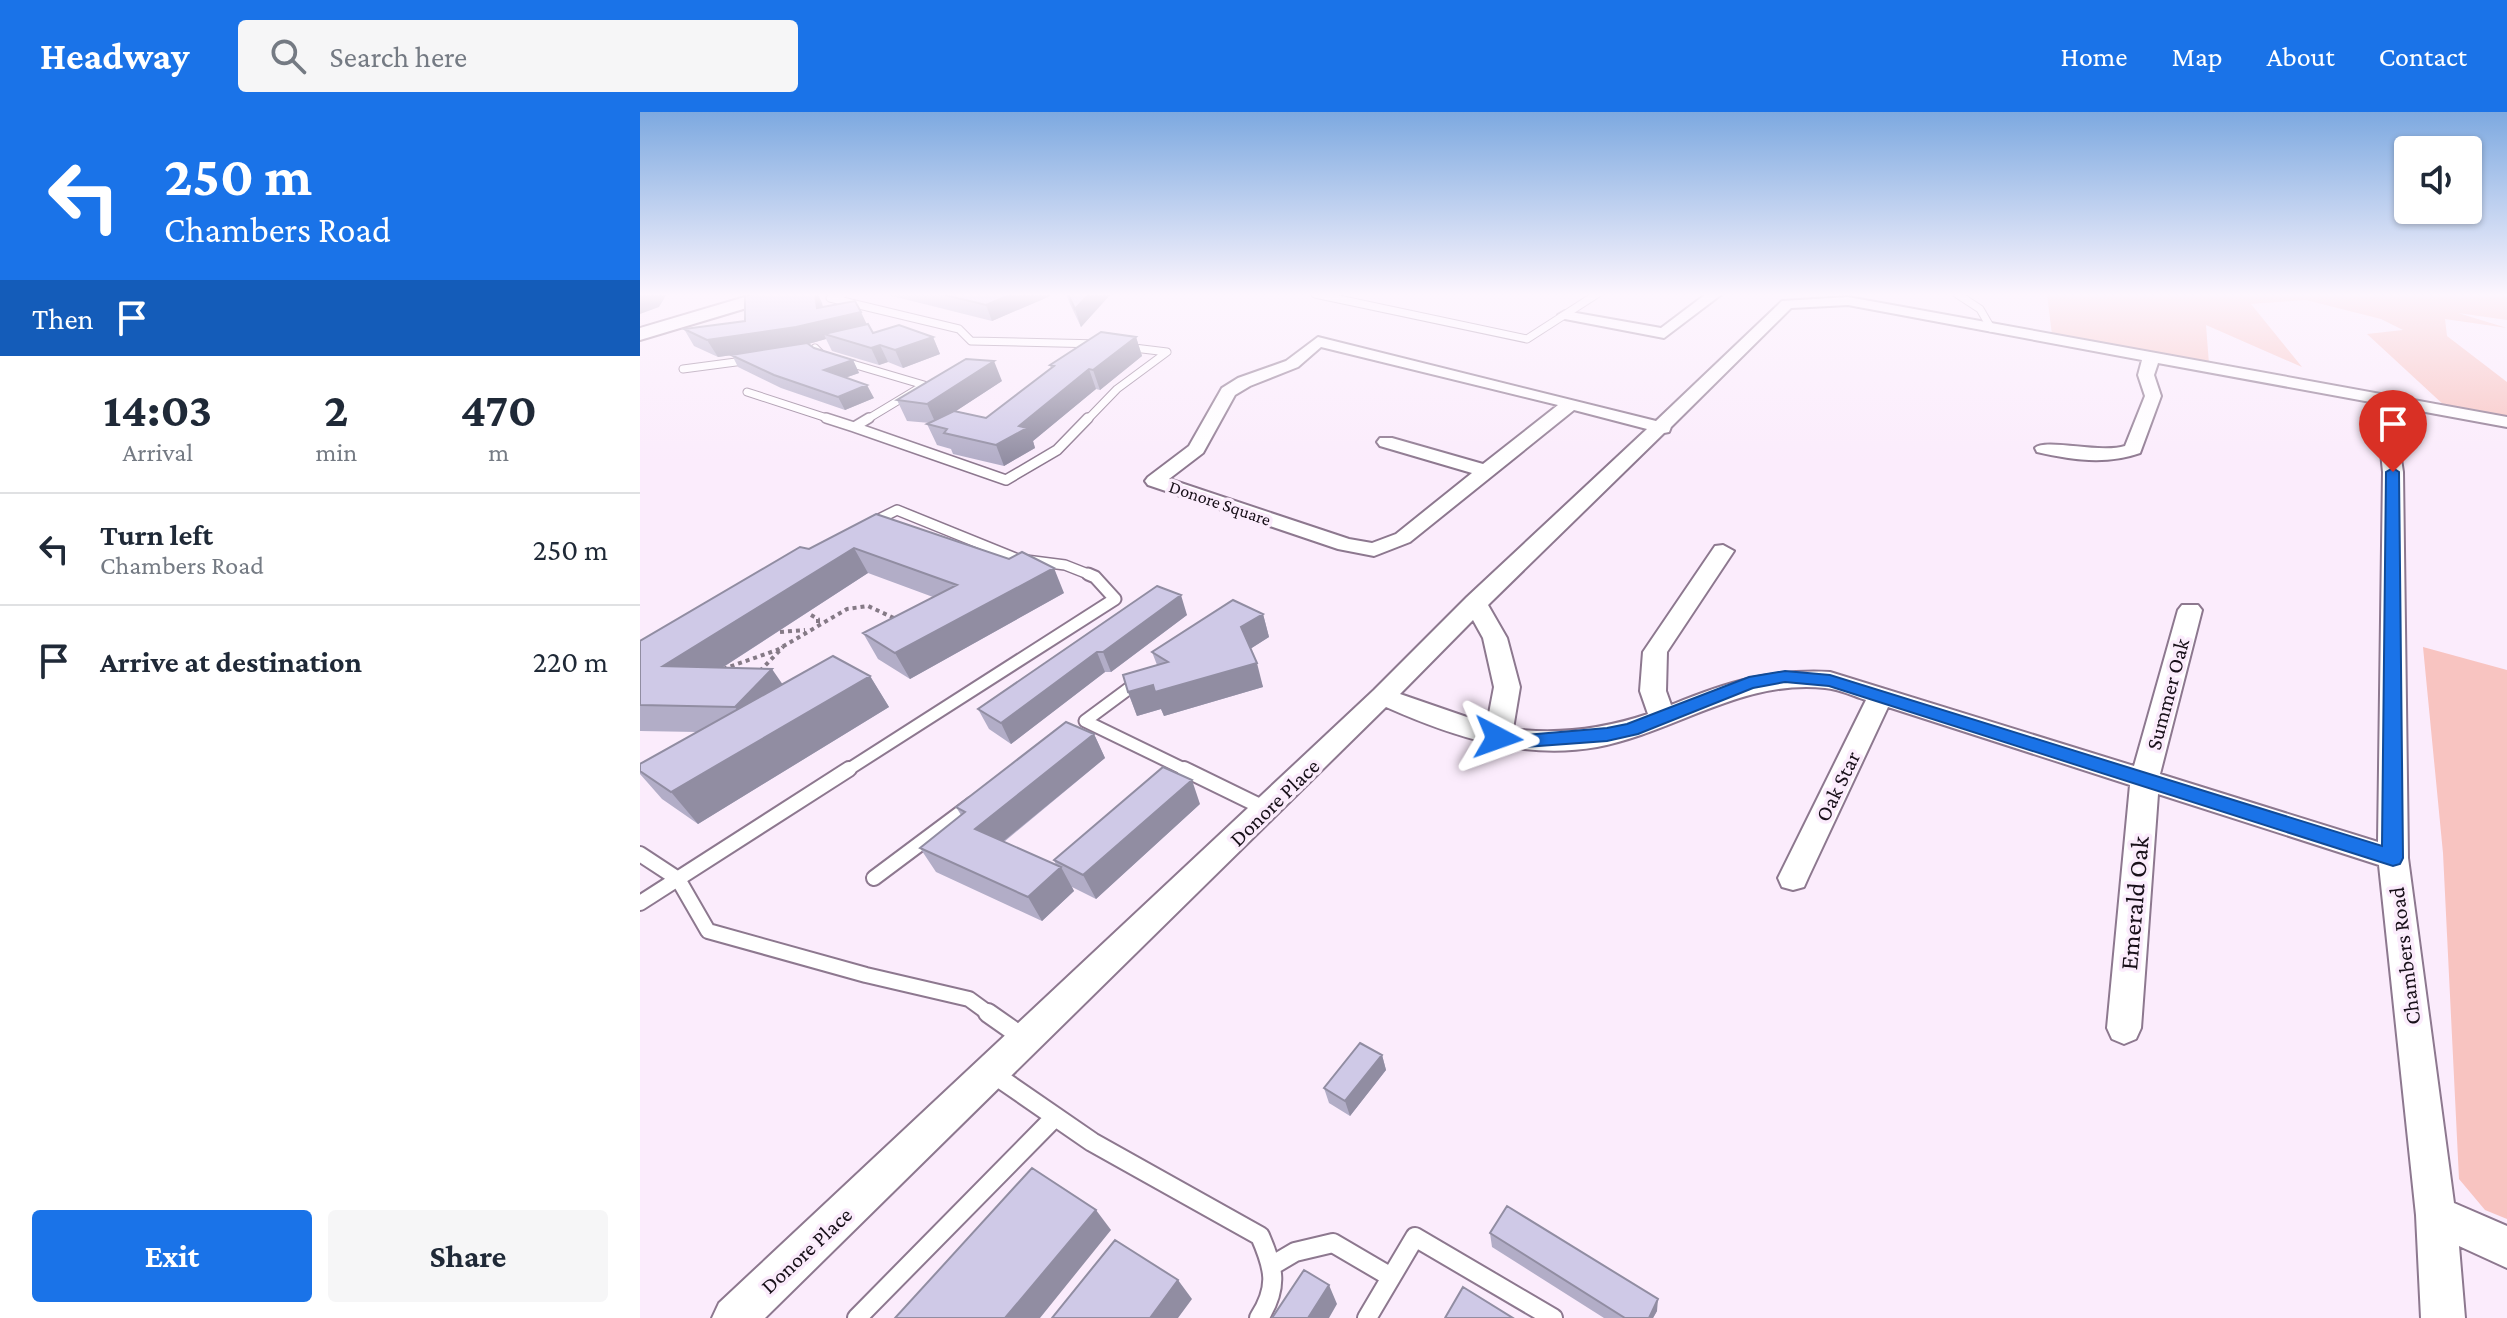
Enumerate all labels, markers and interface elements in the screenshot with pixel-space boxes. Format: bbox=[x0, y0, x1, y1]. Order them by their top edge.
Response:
search box bbox=[238, 20, 798, 92]
icon: search bbox=[266, 34, 310, 78]
text: Headway bbox=[40, 35, 190, 77]
text: Search here bbox=[330, 40, 467, 73]
text: Home bbox=[2061, 41, 2128, 72]
text: Map bbox=[2172, 41, 2223, 72]
text: About bbox=[2267, 41, 2335, 72]
text: Contact bbox=[2379, 41, 2467, 72]
map controls bbox=[2394, 136, 2482, 224]
button: sound bbox=[2394, 136, 2482, 224]
icon: left bbox=[32, 144, 136, 248]
text: 250 m bbox=[164, 145, 312, 207]
text: Chambers Road bbox=[164, 210, 391, 250]
icon: arrive bbox=[110, 296, 154, 340]
text: Then bbox=[32, 302, 94, 335]
text: 14:03 bbox=[103, 383, 212, 436]
text: 2 bbox=[324, 383, 349, 436]
text: 470 bbox=[460, 383, 537, 436]
pin bbox=[2359, 390, 2427, 472]
icon: arrive bbox=[2371, 402, 2415, 446]
text: Arrival bbox=[122, 438, 193, 467]
text: min bbox=[316, 438, 357, 467]
text: m bbox=[488, 438, 509, 467]
street label: Donore Square bbox=[1167, 476, 1274, 530]
text: Turn left bbox=[100, 518, 213, 551]
icon: left bbox=[32, 527, 76, 571]
text: 250 m bbox=[533, 533, 608, 566]
text: Chambers Road bbox=[100, 551, 264, 580]
street label: Summer Oak bbox=[2141, 635, 2194, 753]
icon: arrive bbox=[32, 639, 76, 683]
text: Arrive at destination bbox=[100, 645, 362, 678]
text: 220 m bbox=[533, 645, 608, 678]
position arrow bbox=[1456, 696, 1540, 780]
street label: Oak Star bbox=[1810, 747, 1865, 825]
street label: Donore Place bbox=[1224, 753, 1324, 851]
street label: Emerald Oak bbox=[2114, 834, 2155, 971]
street label: Chambers Road bbox=[2384, 885, 2425, 1026]
street label: Donore Place bbox=[756, 1202, 857, 1299]
button: Exit bbox=[32, 1210, 312, 1302]
button: Share bbox=[328, 1210, 608, 1302]

